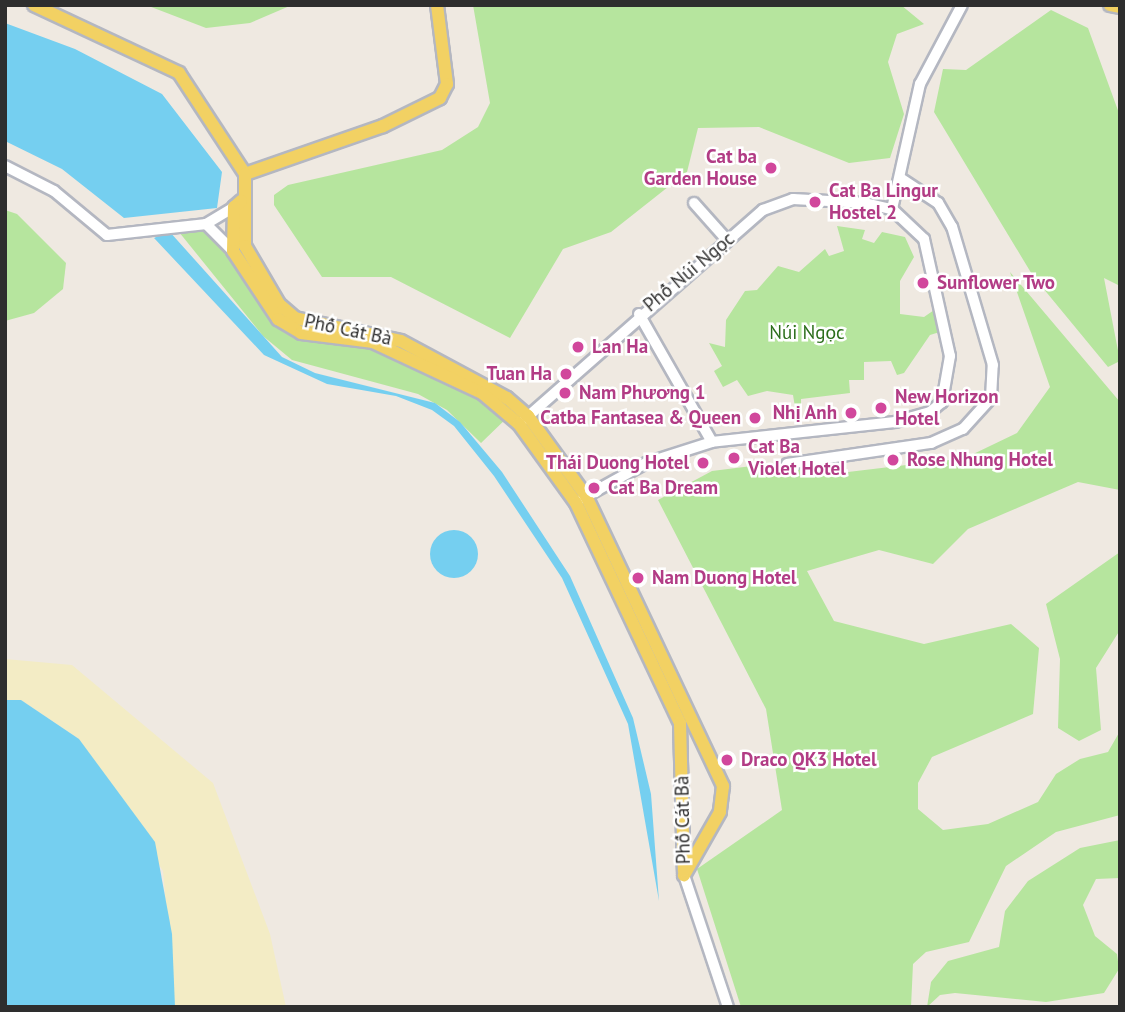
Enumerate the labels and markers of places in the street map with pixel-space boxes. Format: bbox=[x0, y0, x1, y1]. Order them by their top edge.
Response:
place label: Cat ba Garden House bbox=[644, 146, 757, 190]
marker: Cat ba Garden House bbox=[763, 160, 779, 176]
place label: Cat Ba Lingur Hostel 2 bbox=[829, 180, 938, 224]
marker: Cat Ba Lingur Hostel 2 bbox=[807, 194, 823, 210]
place label: Sunflower Two bbox=[937, 272, 1056, 294]
marker: Sunflower Two bbox=[915, 275, 931, 291]
place label: Lan Ha bbox=[592, 336, 648, 358]
marker: Lan Ha bbox=[570, 339, 586, 355]
place label: Tuan Ha bbox=[487, 363, 552, 385]
marker: Tuan Ha bbox=[558, 366, 574, 382]
place label: Nam Phương 1 bbox=[579, 382, 706, 404]
marker: Nam Phương 1 bbox=[557, 385, 573, 401]
place label: New Horizon Hotel bbox=[895, 386, 999, 430]
marker: New Horizon Hotel bbox=[873, 400, 889, 416]
place label: Nhị Anh bbox=[772, 402, 837, 424]
marker: Nhị Anh bbox=[843, 405, 859, 421]
place label: Catba Fantasea & Queen bbox=[540, 407, 741, 429]
marker: Catba Fantasea & Queen bbox=[747, 410, 763, 426]
place label: Cat Ba Violet Hotel bbox=[748, 436, 846, 480]
place label: Rose Nhung Hotel bbox=[907, 449, 1053, 471]
marker: Cat Ba Violet Hotel bbox=[726, 450, 742, 466]
place label: Thái Duong Hotel bbox=[546, 452, 689, 474]
marker: Rose Nhung Hotel bbox=[885, 452, 901, 468]
marker: Thái Duong Hotel bbox=[695, 455, 711, 471]
place label: Cat Ba Dream bbox=[608, 477, 718, 499]
marker: Cat Ba Dream bbox=[586, 480, 602, 496]
place label: Nam Duong Hotel bbox=[652, 567, 796, 589]
marker: Nam Duong Hotel bbox=[630, 570, 646, 586]
place label: Draco QK3 Hotel bbox=[741, 749, 877, 771]
marker: Draco QK3 Hotel bbox=[719, 752, 735, 768]

